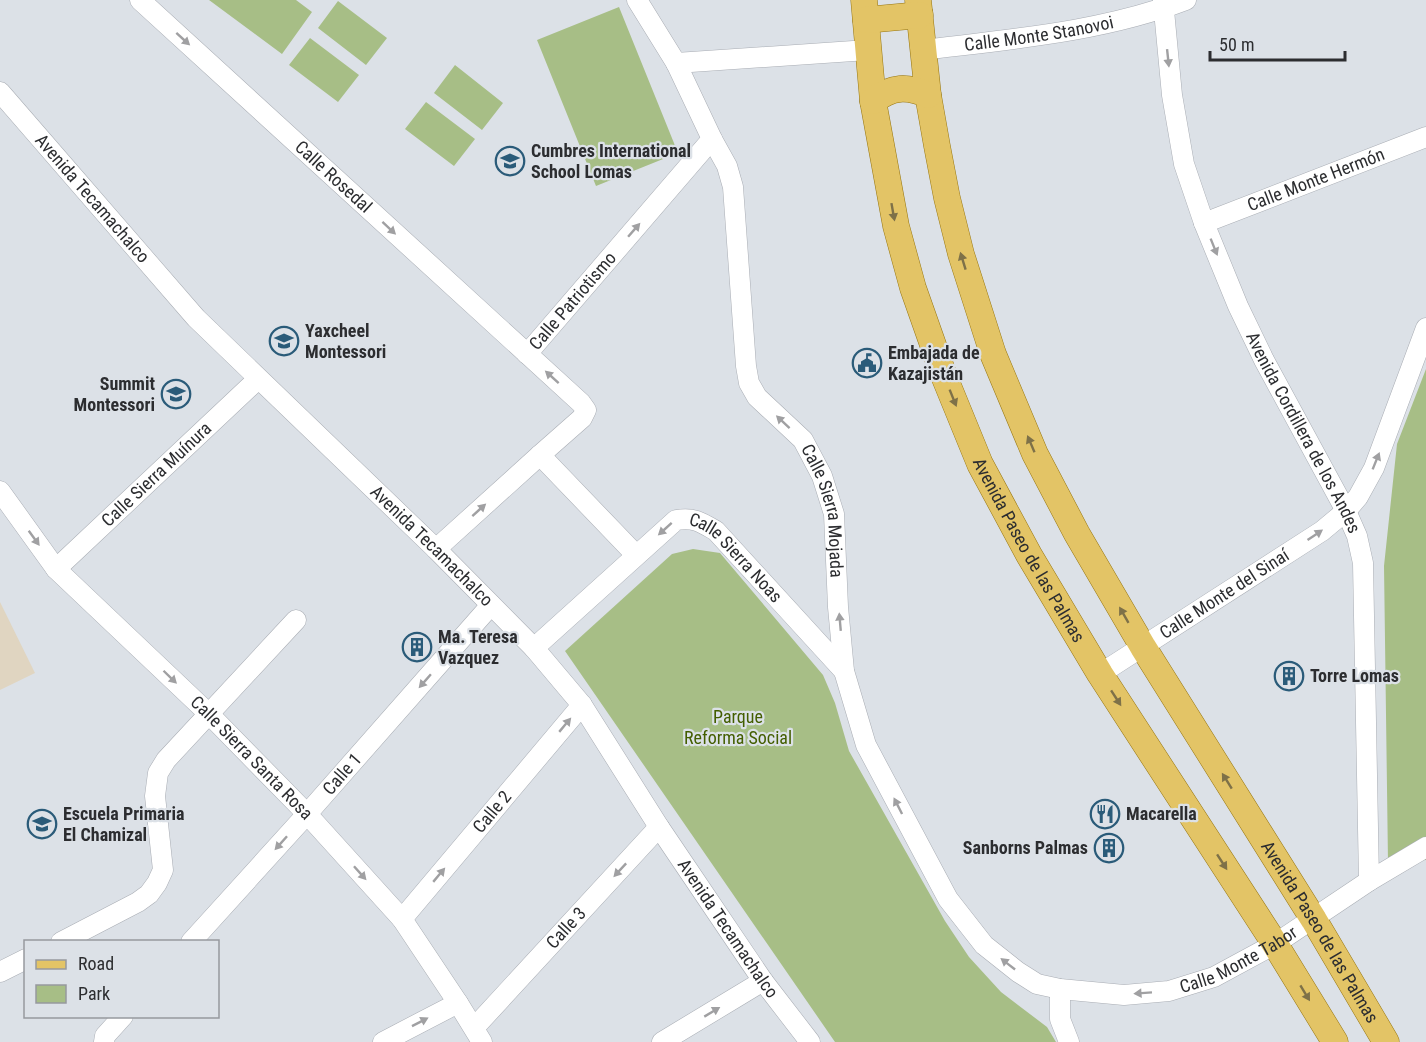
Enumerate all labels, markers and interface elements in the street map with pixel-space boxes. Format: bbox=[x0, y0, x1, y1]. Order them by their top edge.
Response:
street label: Calle Monte Stanovoi bbox=[963, 11, 1115, 55]
scale bar bbox=[1210, 24, 1345, 62]
one-way arrow bbox=[176, 32, 191, 46]
text: 50 m bbox=[1219, 34, 1254, 55]
one-way arrow bbox=[1164, 49, 1173, 68]
street label: Avenida Tecamachalco bbox=[31, 130, 154, 267]
street label: Calle Rosedal bbox=[291, 136, 377, 217]
place label: Cumbres International School Lomas bbox=[531, 140, 691, 182]
street label: Calle Monte Hermón bbox=[1244, 143, 1387, 215]
school or university icon: Cumbres International School Lomas bbox=[494, 145, 526, 177]
one-way arrow bbox=[889, 203, 898, 222]
one-way arrow bbox=[381, 221, 396, 234]
one-way arrow bbox=[627, 223, 640, 238]
one-way arrow bbox=[1209, 238, 1219, 256]
street label: Calle Patriotismo bbox=[524, 247, 620, 354]
one-way arrow bbox=[958, 252, 967, 270]
place label: Yaxcheel Montessori bbox=[305, 320, 386, 362]
school or university icon: Yaxcheel Montessori bbox=[268, 325, 300, 357]
street label: Avenida Cordillera de los Andes bbox=[1242, 328, 1365, 536]
place label: Embajada de Kazajistán bbox=[888, 342, 980, 384]
public building icon: Embajada de Kazajistán bbox=[851, 347, 883, 379]
one-way arrow bbox=[545, 370, 559, 384]
place label: Summit Montessori bbox=[74, 373, 155, 415]
school or university icon: Summit Montessori bbox=[160, 378, 192, 410]
one-way arrow bbox=[948, 389, 958, 407]
one-way arrow bbox=[776, 415, 791, 429]
street label: Calle Sierra Muínura bbox=[97, 418, 215, 531]
one-way arrow bbox=[1026, 435, 1036, 453]
street label: Calle Sierra Mojada bbox=[797, 440, 848, 578]
one-way arrow bbox=[1371, 452, 1381, 470]
street label: Avenida Paseo de las Palmas bbox=[969, 455, 1090, 646]
street label: Avenida Tecamachalco bbox=[366, 481, 498, 610]
one-way arrow bbox=[471, 504, 486, 517]
street label: Calle Sierra Noas bbox=[687, 508, 787, 606]
one-way arrow bbox=[658, 522, 673, 536]
one-way arrow bbox=[28, 530, 40, 546]
one-way arrow bbox=[1307, 530, 1323, 541]
street label: Calle Monte del Sinaí bbox=[1156, 544, 1293, 643]
one-way arrow bbox=[1119, 607, 1130, 623]
one-way arrow bbox=[835, 613, 844, 632]
place label: Ma. Teresa Vazquez bbox=[438, 626, 518, 668]
building icon: Ma. Teresa Vazquez bbox=[401, 631, 433, 663]
building icon: Torre Lomas bbox=[1273, 660, 1305, 692]
place label: Torre Lomas bbox=[1310, 665, 1399, 686]
one-way arrow bbox=[163, 670, 177, 684]
one-way arrow bbox=[418, 673, 431, 689]
one-way arrow bbox=[1110, 690, 1121, 706]
street label: Calle Sierra Santa Rosa bbox=[187, 691, 318, 824]
park label: Parque Reforma Social bbox=[684, 706, 792, 748]
one-way arrow bbox=[558, 717, 571, 733]
street label: Calle 1 bbox=[318, 749, 366, 799]
one-way arrow bbox=[1221, 773, 1232, 789]
street label: Calle 2 bbox=[468, 786, 515, 837]
one-way arrow bbox=[893, 798, 903, 815]
restaurant icon: Macarella bbox=[1089, 798, 1121, 830]
place label: Escuela Primaria El Chamizal bbox=[63, 803, 184, 845]
place label: Macarella bbox=[1126, 803, 1197, 824]
school or university icon: Escuela Primaria El Chamizal bbox=[26, 808, 58, 840]
building icon: Sanborns Palmas bbox=[1093, 832, 1125, 864]
one-way arrow bbox=[274, 835, 288, 850]
place label: Sanborns Palmas bbox=[963, 837, 1088, 858]
street label: Avenida Paseo de las Palmas bbox=[1257, 837, 1383, 1026]
one-way arrow bbox=[1216, 853, 1227, 870]
street label: Avenida Tecamachalco bbox=[674, 855, 783, 1002]
one-way arrow bbox=[613, 863, 627, 877]
one-way arrow bbox=[353, 866, 367, 881]
one-way arrow bbox=[432, 867, 445, 882]
street label: Calle 3 bbox=[542, 903, 590, 953]
street label: Calle Monte Tabor bbox=[1177, 921, 1301, 997]
legend bbox=[24, 940, 219, 1018]
text: Road bbox=[78, 953, 114, 974]
one-way arrow bbox=[1001, 959, 1016, 971]
text: Park bbox=[78, 983, 110, 1004]
one-way arrow bbox=[1300, 985, 1311, 1001]
one-way arrow bbox=[1134, 988, 1153, 998]
one-way arrow bbox=[704, 1006, 720, 1017]
one-way arrow bbox=[412, 1018, 429, 1027]

